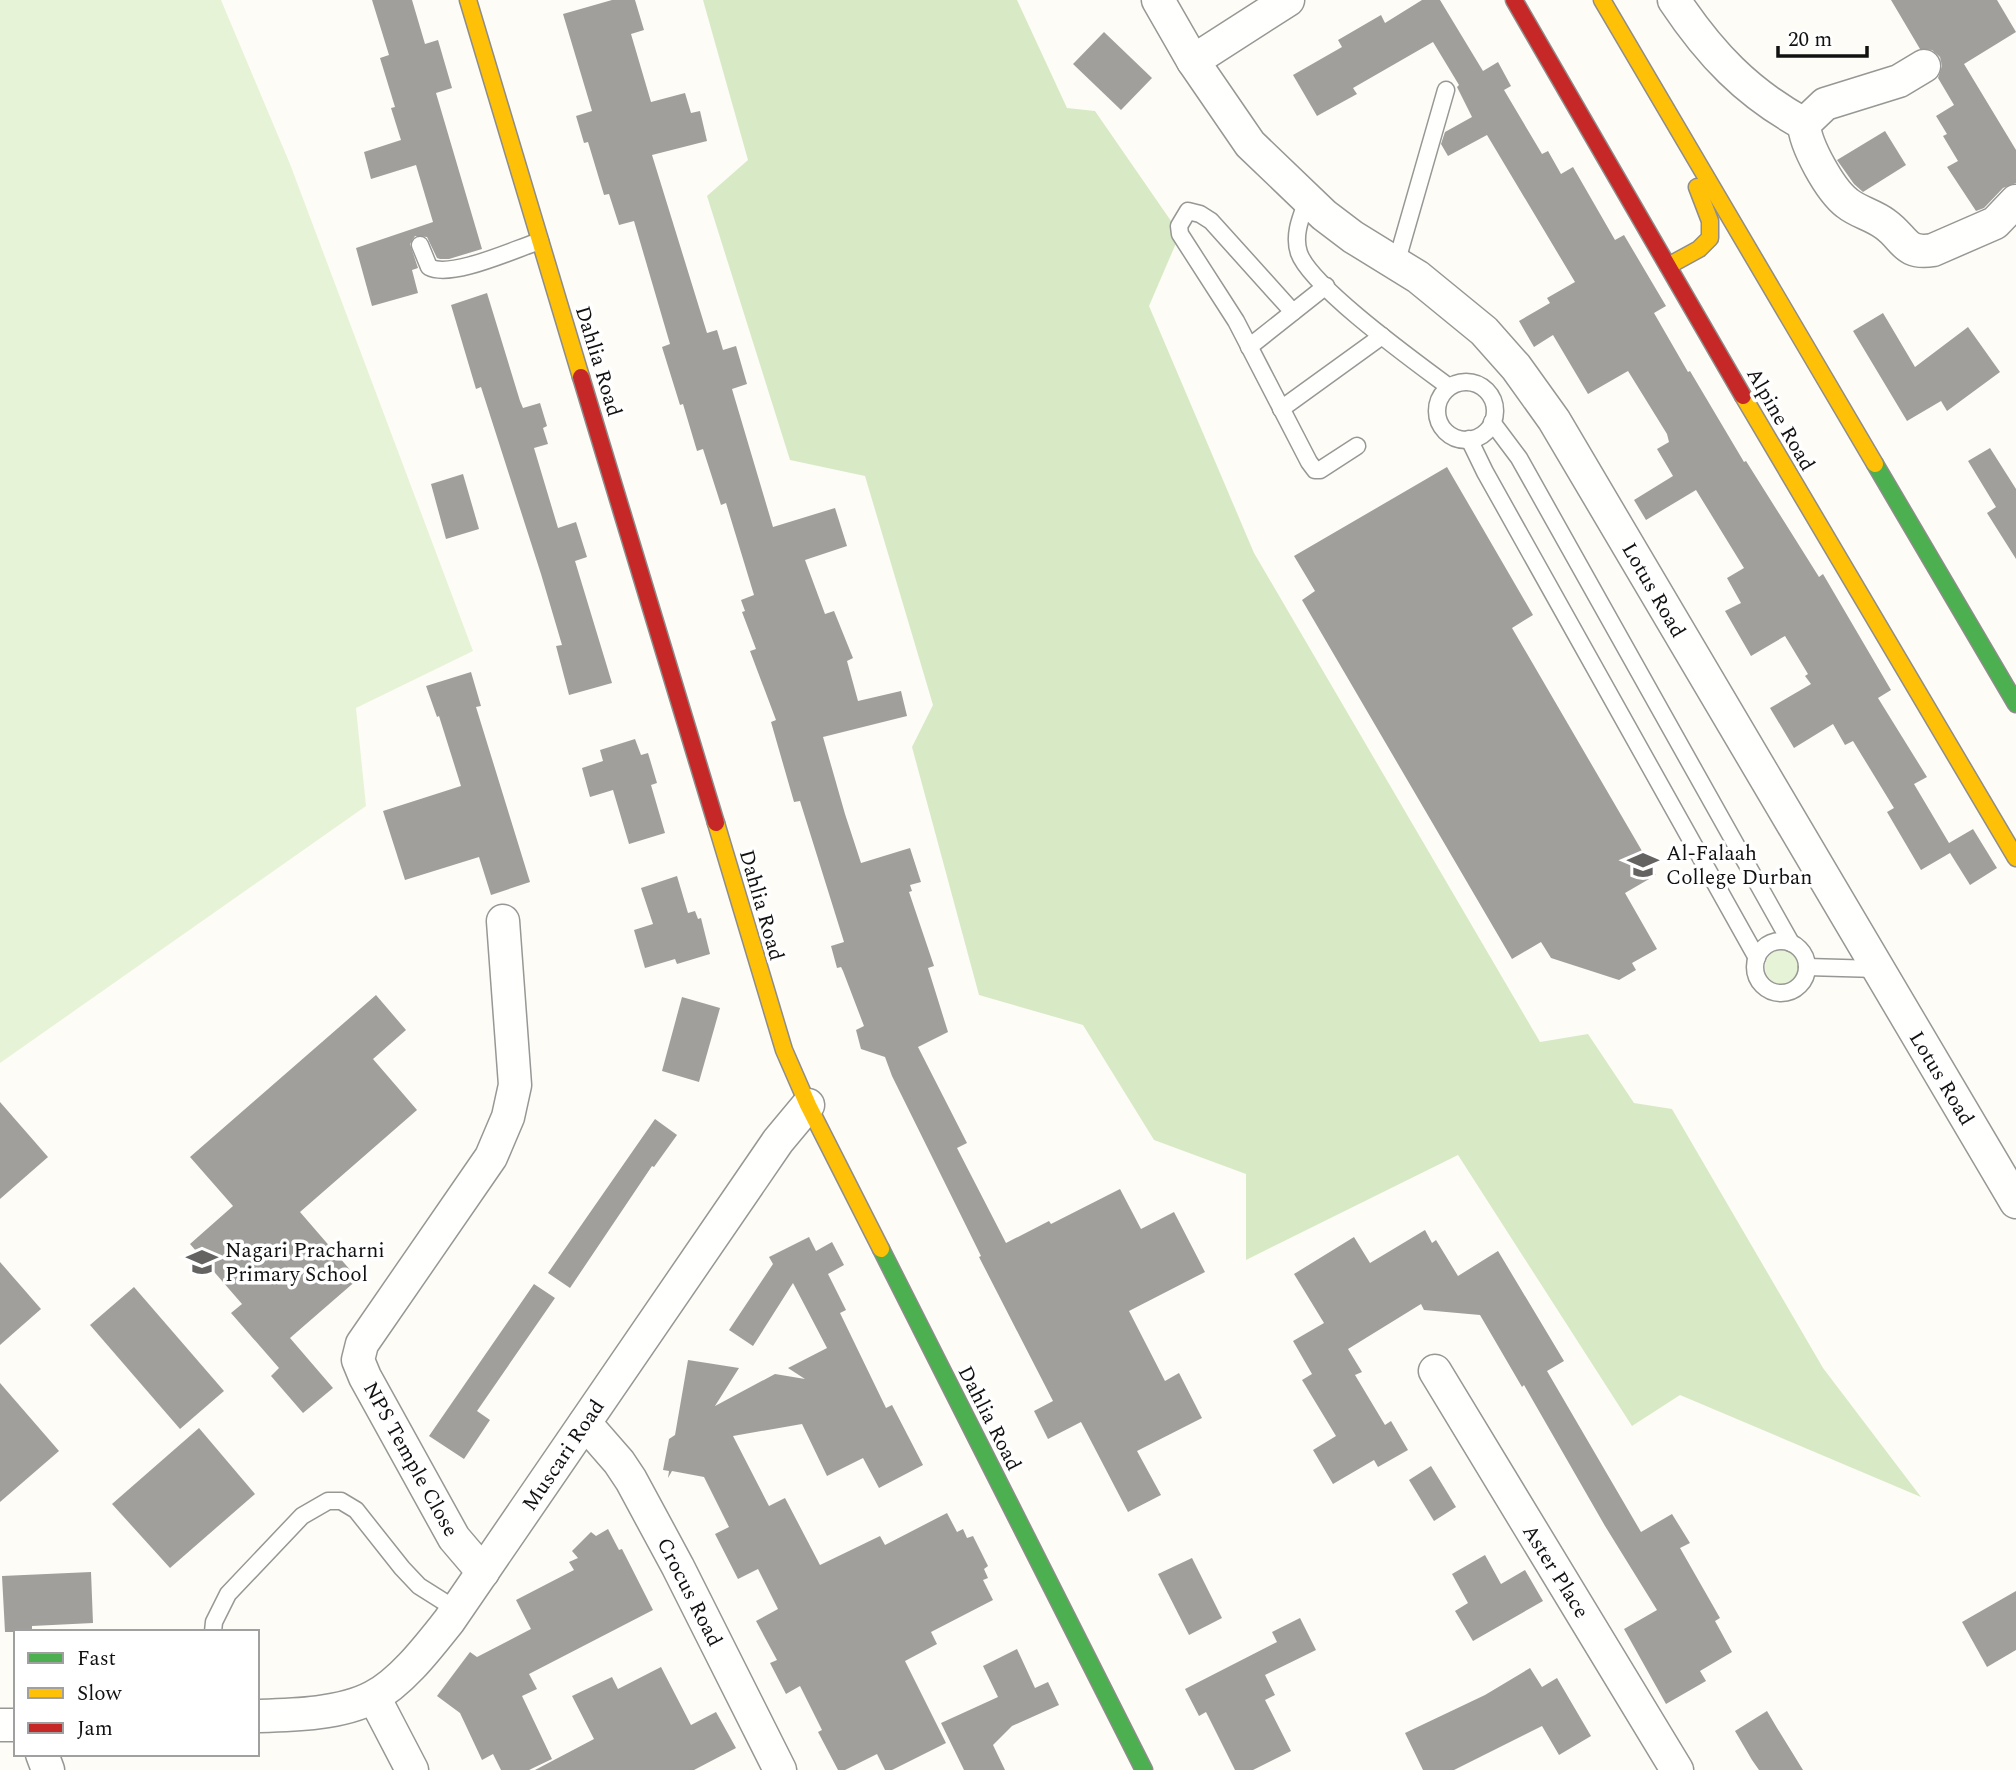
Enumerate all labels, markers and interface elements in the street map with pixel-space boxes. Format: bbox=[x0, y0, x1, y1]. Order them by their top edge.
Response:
scale bar bbox=[1778, 14, 1867, 58]
text: 20 m bbox=[1788, 24, 1832, 56]
street label: Dahlia Road bbox=[566, 302, 630, 421]
street label: Alpine Road bbox=[1737, 362, 1823, 477]
street label: Lotus Road bbox=[1613, 537, 1693, 644]
place label: Al-Falaah College Durban bbox=[1666, 838, 1813, 894]
street label: Dahlia Road bbox=[730, 846, 792, 965]
school or university icon: Al-Falaah College Durban bbox=[1626, 848, 1660, 882]
street label: Lotus Road bbox=[1900, 1025, 1982, 1132]
place label: Nagari Pracharni Primary School bbox=[225, 1235, 385, 1291]
school or university icon: Nagari Pracharni Primary School bbox=[185, 1245, 219, 1279]
street label: Dahlia Road bbox=[949, 1360, 1029, 1477]
street label: NPS Temple Close bbox=[354, 1376, 466, 1543]
street label: Muscari Road bbox=[515, 1393, 613, 1518]
street label: Aster Place bbox=[1514, 1518, 1597, 1625]
street label: Crocus Road bbox=[648, 1532, 730, 1653]
legend bbox=[14, 1630, 259, 1756]
text: Fast bbox=[77, 1643, 116, 1675]
text: Slow bbox=[77, 1678, 123, 1710]
text: Jam bbox=[77, 1713, 113, 1745]

